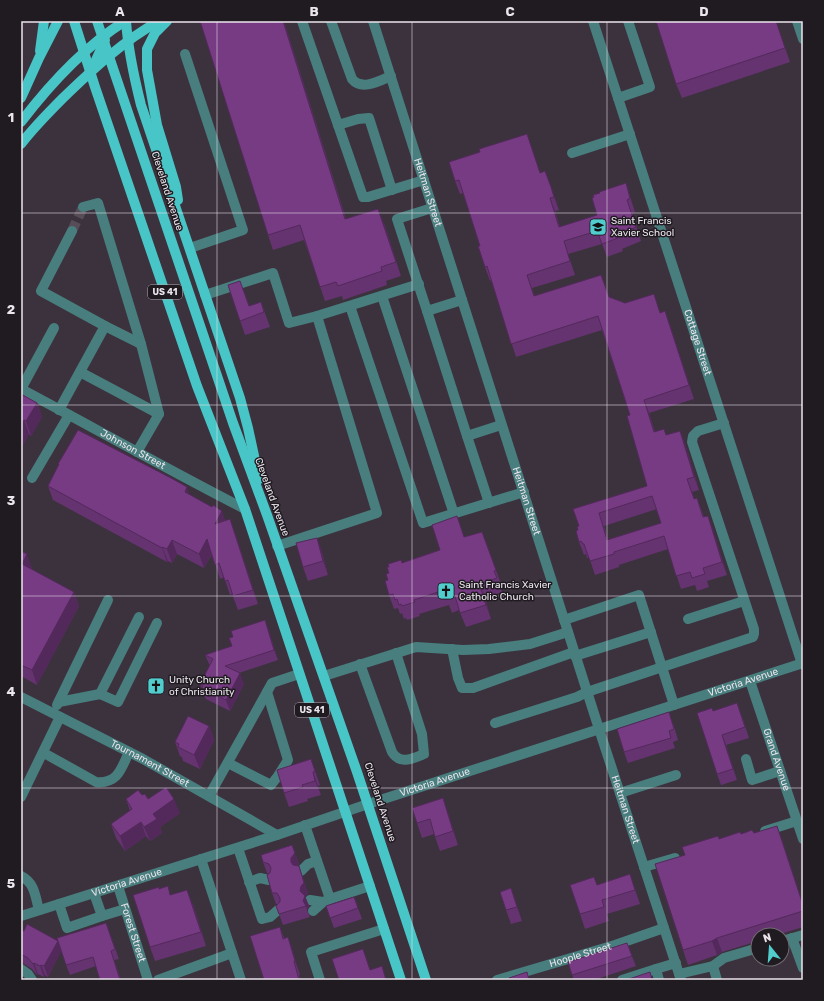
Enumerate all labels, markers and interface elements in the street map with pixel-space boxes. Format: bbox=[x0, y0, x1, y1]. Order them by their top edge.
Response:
text: A bbox=[115, 4, 125, 19]
text: B bbox=[309, 4, 319, 19]
text: C bbox=[505, 4, 515, 19]
text: D bbox=[699, 4, 709, 19]
text: 1 bbox=[8, 110, 14, 125]
street label: Cleveland Avenue bbox=[149, 150, 186, 233]
street label: Heitman Street bbox=[411, 157, 444, 228]
place label: Saint Francis Xavier School bbox=[611, 215, 674, 239]
school or university icon: Saint Francis Xavier School bbox=[588, 217, 608, 237]
road number: US 41 bbox=[148, 285, 182, 299]
text: 2 bbox=[7, 302, 15, 317]
street label: Cottage Street bbox=[681, 308, 714, 377]
street label: Johnson Street bbox=[98, 427, 168, 472]
street label: Cleveland Avenue bbox=[252, 456, 292, 538]
street label: Heitman Street bbox=[510, 465, 543, 537]
text: 3 bbox=[7, 493, 16, 508]
place label: Saint Francis Xavier Catholic Church bbox=[459, 579, 551, 603]
church icon: Saint Francis Xavier Catholic Church bbox=[436, 581, 456, 601]
street label: Victoria Avenue bbox=[706, 665, 780, 699]
place label: Unity Church of Christianity bbox=[169, 674, 235, 698]
church icon: Unity Church of Christianity bbox=[146, 676, 166, 696]
text: 4 bbox=[7, 684, 16, 699]
road number: US 41 bbox=[295, 703, 329, 717]
street label: Grand Avenue bbox=[760, 727, 793, 793]
street label: Tournament Street bbox=[108, 737, 191, 790]
street label: Cleveland Avenue bbox=[362, 761, 399, 844]
street label: Victoria Avenue bbox=[398, 765, 472, 799]
street label: Heitman Street bbox=[609, 774, 642, 845]
street label: Victoria Avenue bbox=[90, 866, 164, 899]
text: 5 bbox=[7, 876, 15, 891]
street label: Forest Street bbox=[118, 902, 148, 964]
north arrow bbox=[750, 927, 790, 967]
text: N bbox=[762, 931, 773, 945]
street label: Hoople Street bbox=[548, 940, 613, 970]

